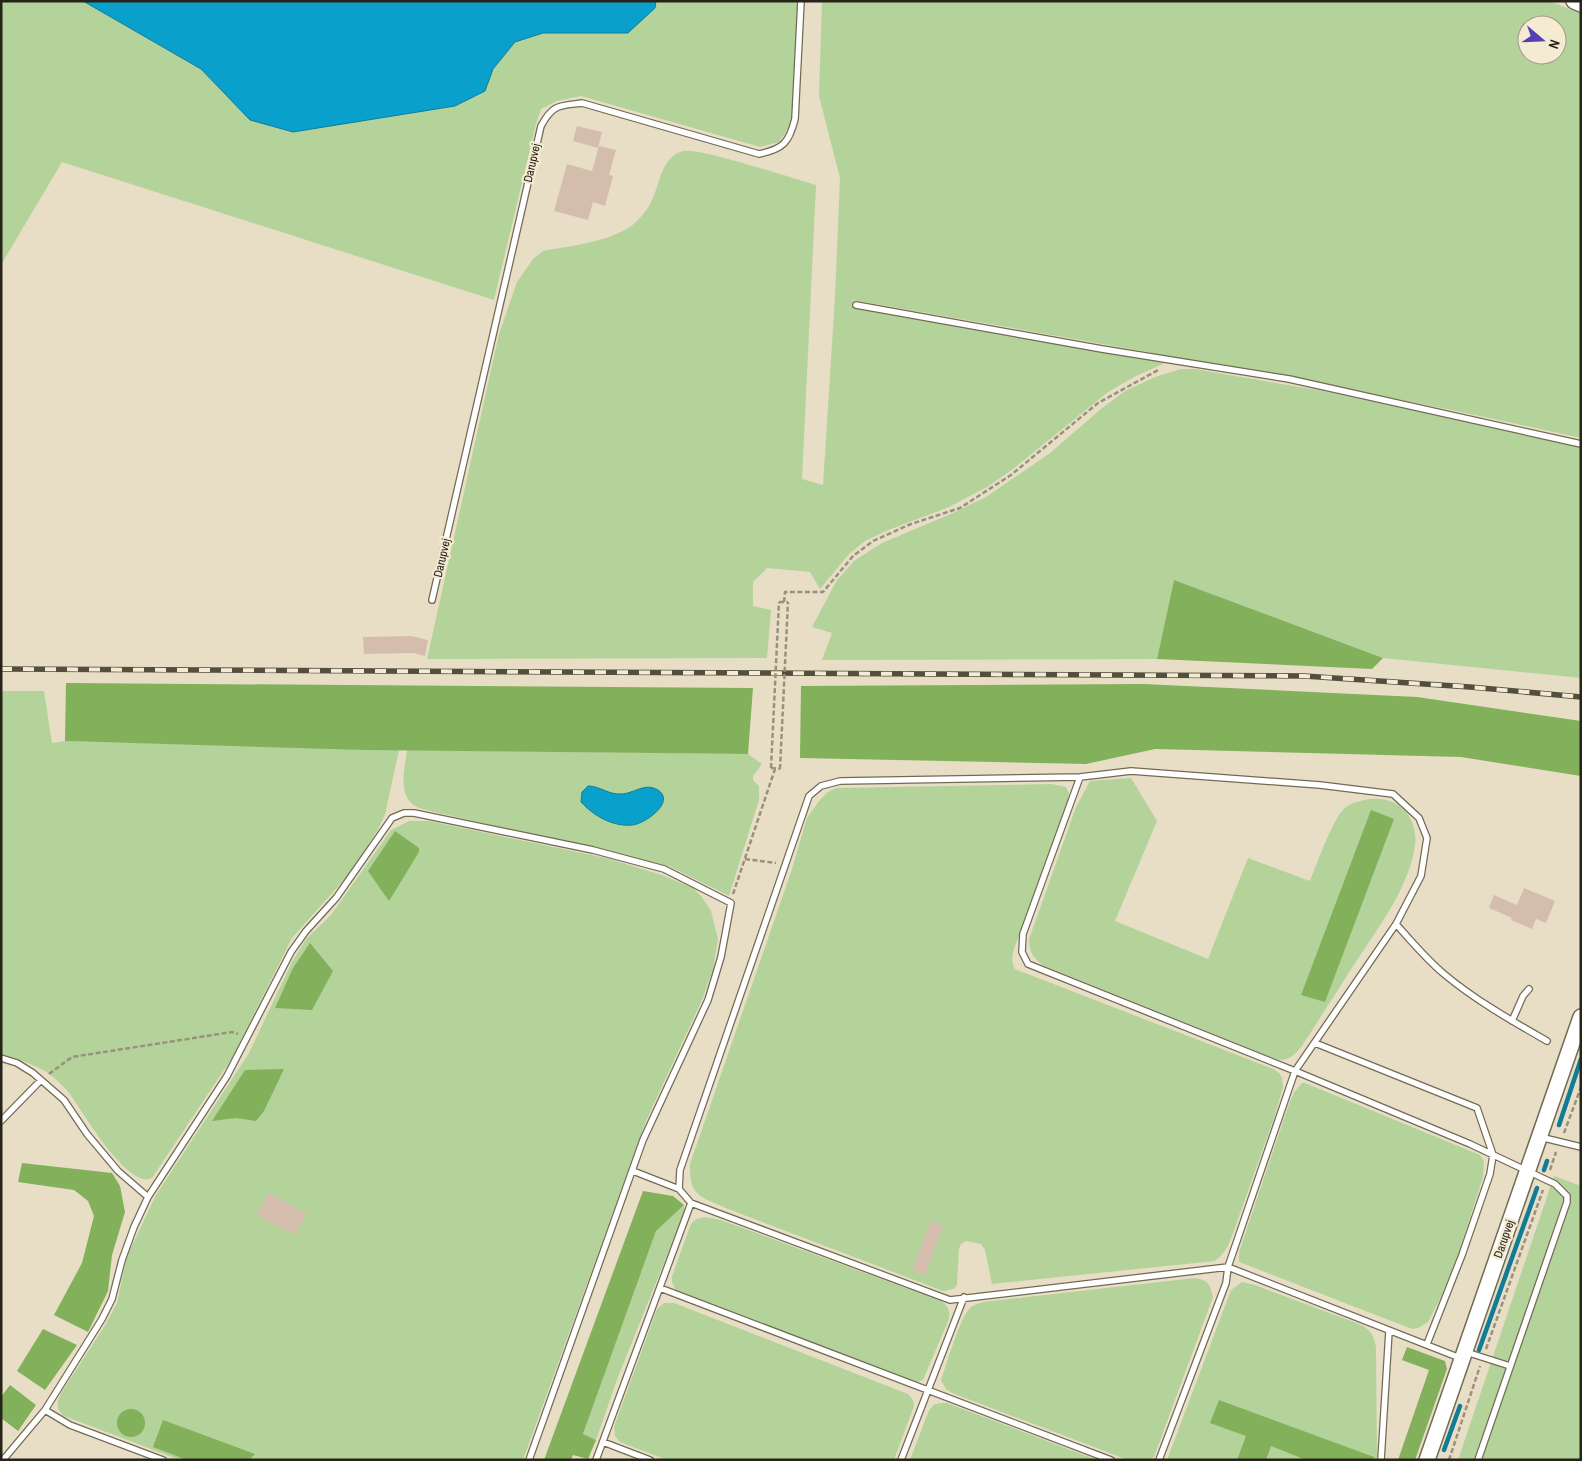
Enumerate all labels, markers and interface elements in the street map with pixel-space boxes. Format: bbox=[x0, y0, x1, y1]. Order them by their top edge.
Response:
north arrow bbox=[1517, 15, 1567, 65]
text: N bbox=[1544, 37, 1564, 51]
street label: Darupvej bbox=[520, 142, 544, 184]
street label: Darupvej bbox=[430, 537, 454, 579]
street label: Darupvej bbox=[1490, 1218, 1518, 1260]

